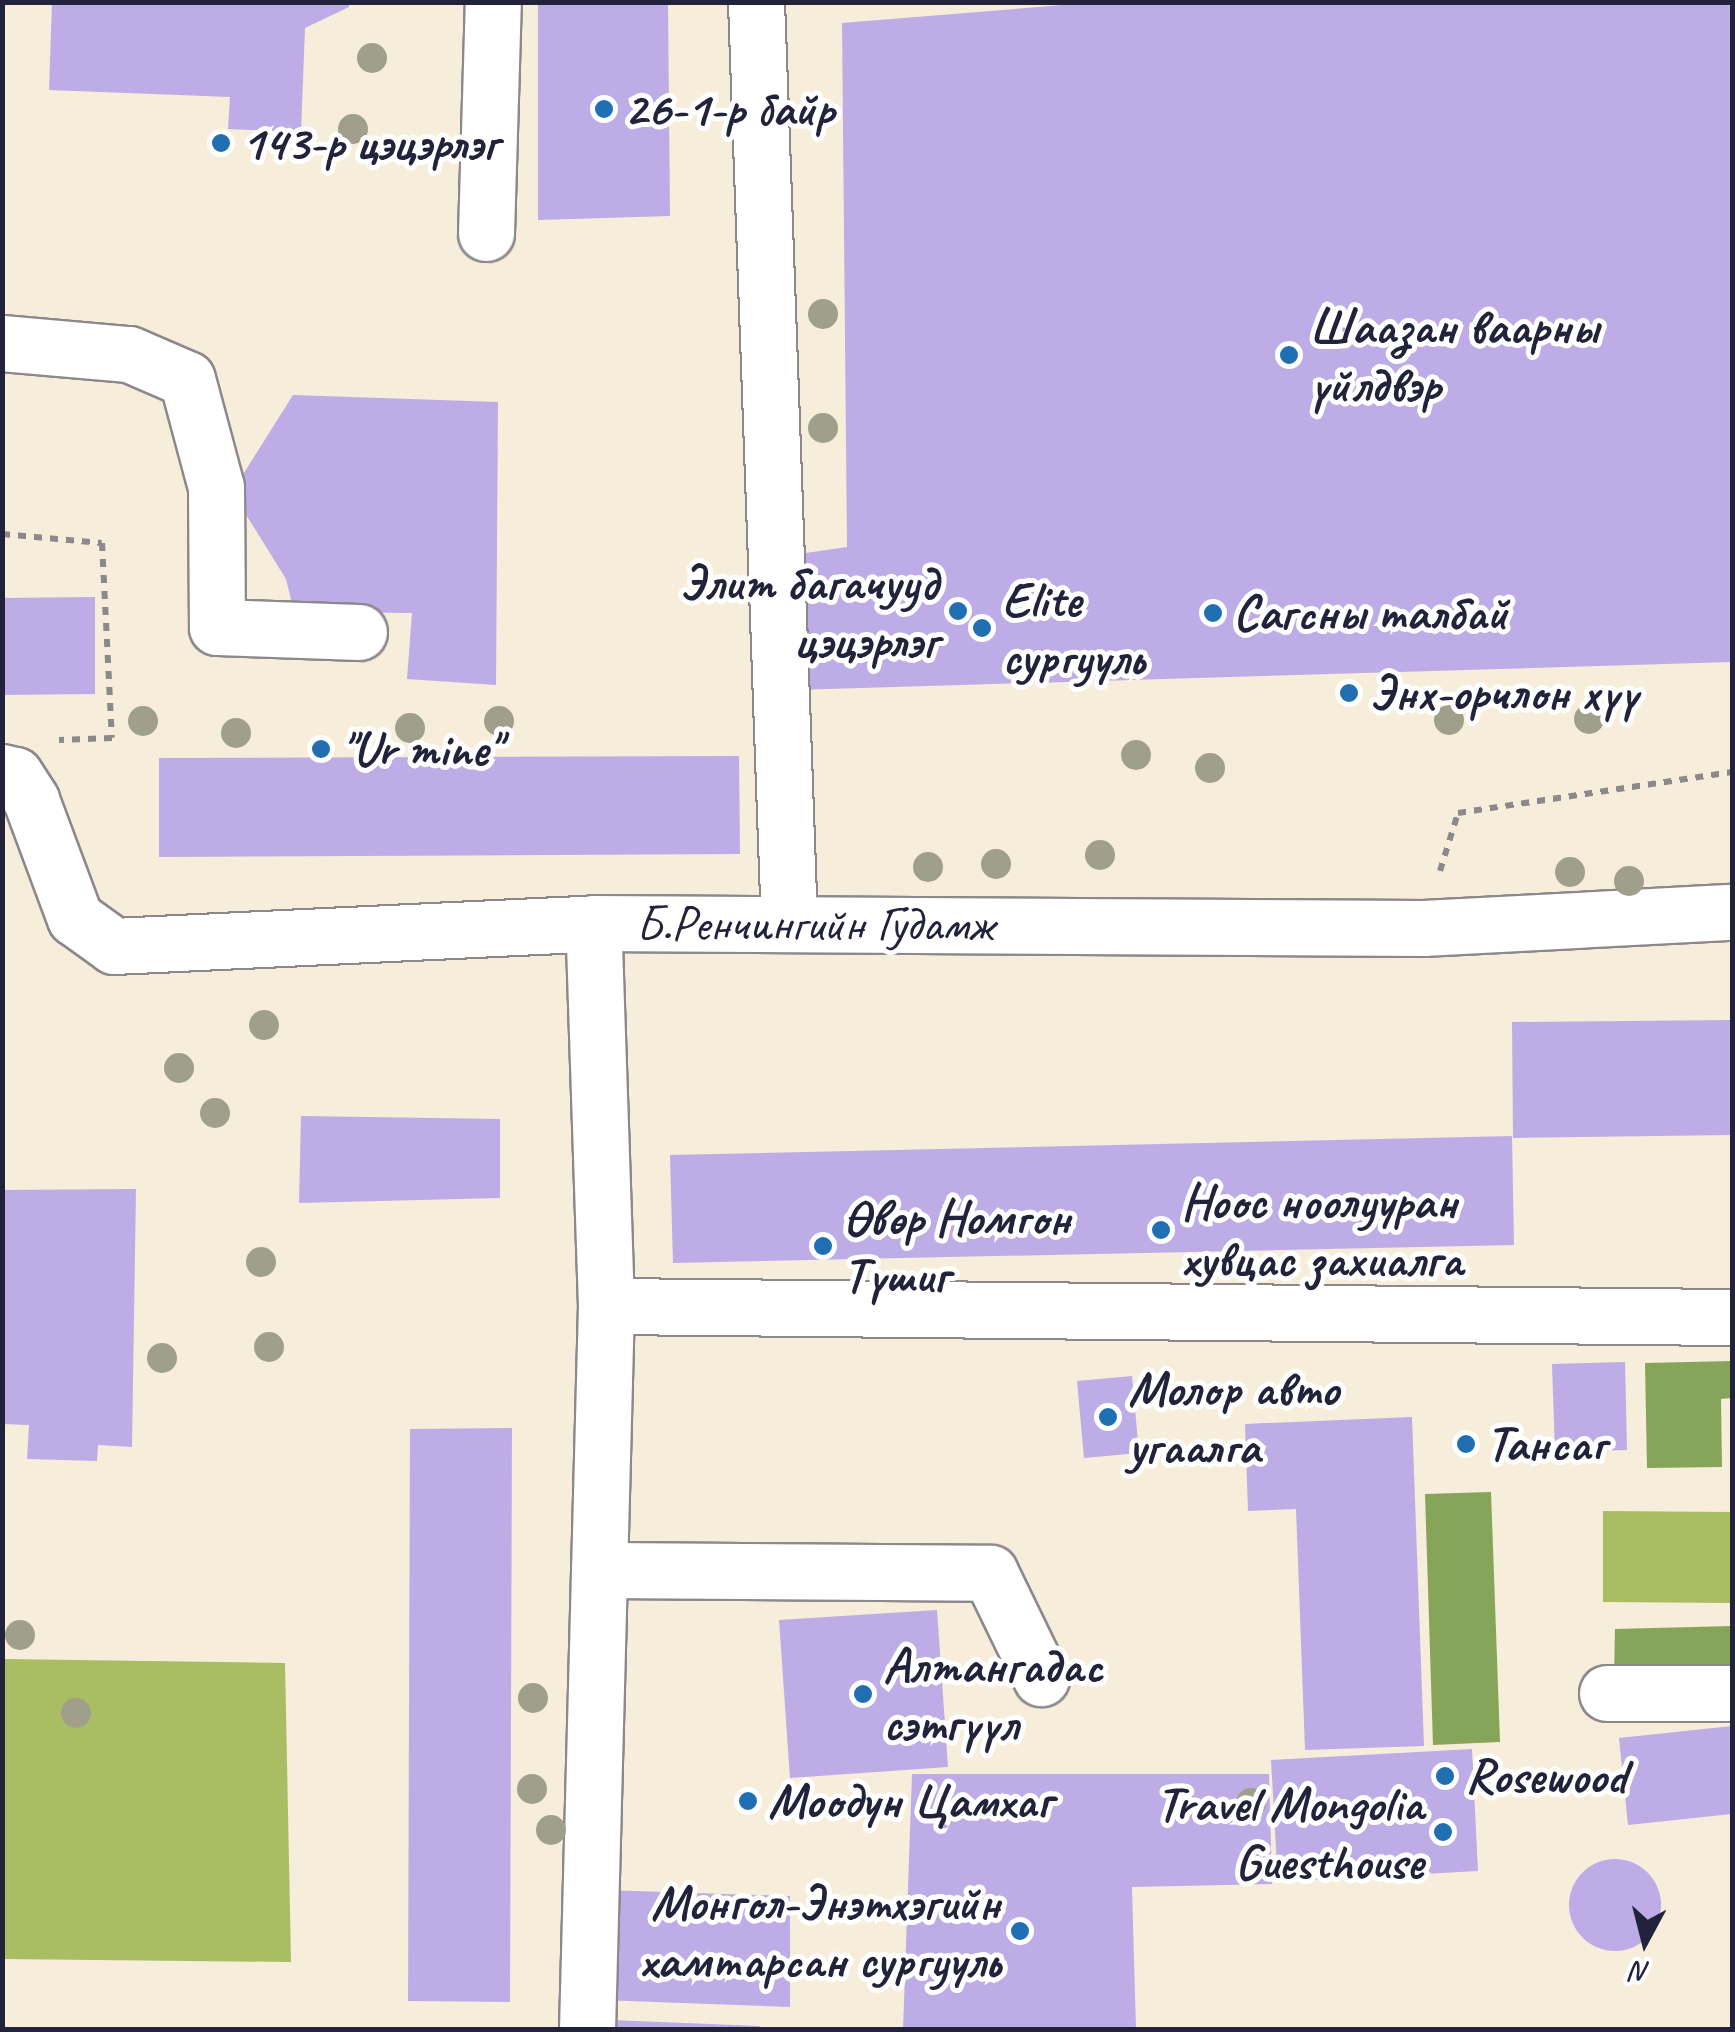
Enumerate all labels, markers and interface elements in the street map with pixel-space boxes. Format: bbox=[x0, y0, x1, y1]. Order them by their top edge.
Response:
place label: 26-1-р байр bbox=[624, 79, 835, 139]
marker: 26-1-р байр bbox=[593, 98, 615, 120]
place label: 143-р цэцэрлэг bbox=[241, 113, 499, 173]
marker: 143-р цэцэрлэг bbox=[210, 132, 232, 154]
place label: Шаазан ваарны үйлдвэр bbox=[1309, 296, 1601, 414]
marker: Шаазан ваарны үйлдвэр bbox=[1278, 344, 1300, 366]
place label: Элит багачууд цэцэрлэг bbox=[683, 552, 938, 670]
place label: Elite сургууль bbox=[1002, 569, 1144, 686]
place label: Сагсны талбай bbox=[1233, 583, 1507, 643]
marker: Элит багачууд цэцэрлэг bbox=[947, 600, 969, 622]
marker: Сагсны талбай bbox=[1202, 602, 1224, 624]
marker: Elite сургууль bbox=[971, 617, 993, 639]
place label: Энх-орчлон хүү bbox=[1369, 663, 1636, 723]
marker: Энх-орчлон хүү bbox=[1338, 682, 1360, 704]
place label: "Ur mine" bbox=[341, 719, 497, 779]
marker: "Ur mine" bbox=[310, 738, 332, 760]
street label: Б.Ренчингийн Гудамж bbox=[636, 894, 994, 954]
place label: Ноос ноолууран хувцас захиалга bbox=[1181, 1171, 1464, 1288]
place label: Өвөр Номгон Түшиг bbox=[843, 1187, 1068, 1304]
marker: Ноос ноолууран хувцас захиалга bbox=[1150, 1219, 1172, 1241]
marker: Өвөр Номгон Түшиг bbox=[812, 1235, 834, 1257]
place label: Молор авто угаалга bbox=[1128, 1358, 1345, 1476]
marker: Молор авто угаалга bbox=[1097, 1406, 1119, 1428]
place label: Тансаг bbox=[1486, 1414, 1605, 1474]
marker: Тансаг bbox=[1455, 1433, 1477, 1455]
place label: Алтангадас сэтгүүл bbox=[883, 1635, 1103, 1752]
marker: Алтангадас сэтгүүл bbox=[852, 1683, 874, 1705]
place label: Rosewood bbox=[1465, 1746, 1626, 1806]
marker: Rosewood bbox=[1434, 1765, 1456, 1787]
place label: Моодун Цамхаг bbox=[768, 1771, 1053, 1831]
place label: Travel Mongolia Guesthouse bbox=[1155, 1773, 1423, 1890]
marker: Моодун Цамхаг bbox=[737, 1790, 759, 1812]
marker: Travel Mongolia Guesthouse bbox=[1432, 1821, 1454, 1843]
place label: Монгол-Энэтхэгийн хамтарсан сургууль bbox=[639, 1872, 1000, 1990]
north arrow bbox=[1595, 1892, 1695, 1992]
marker: Монгол-Энэтхэгийн хамтарсан сургууль bbox=[1009, 1920, 1031, 1942]
text: N bbox=[1631, 1954, 1652, 1991]

